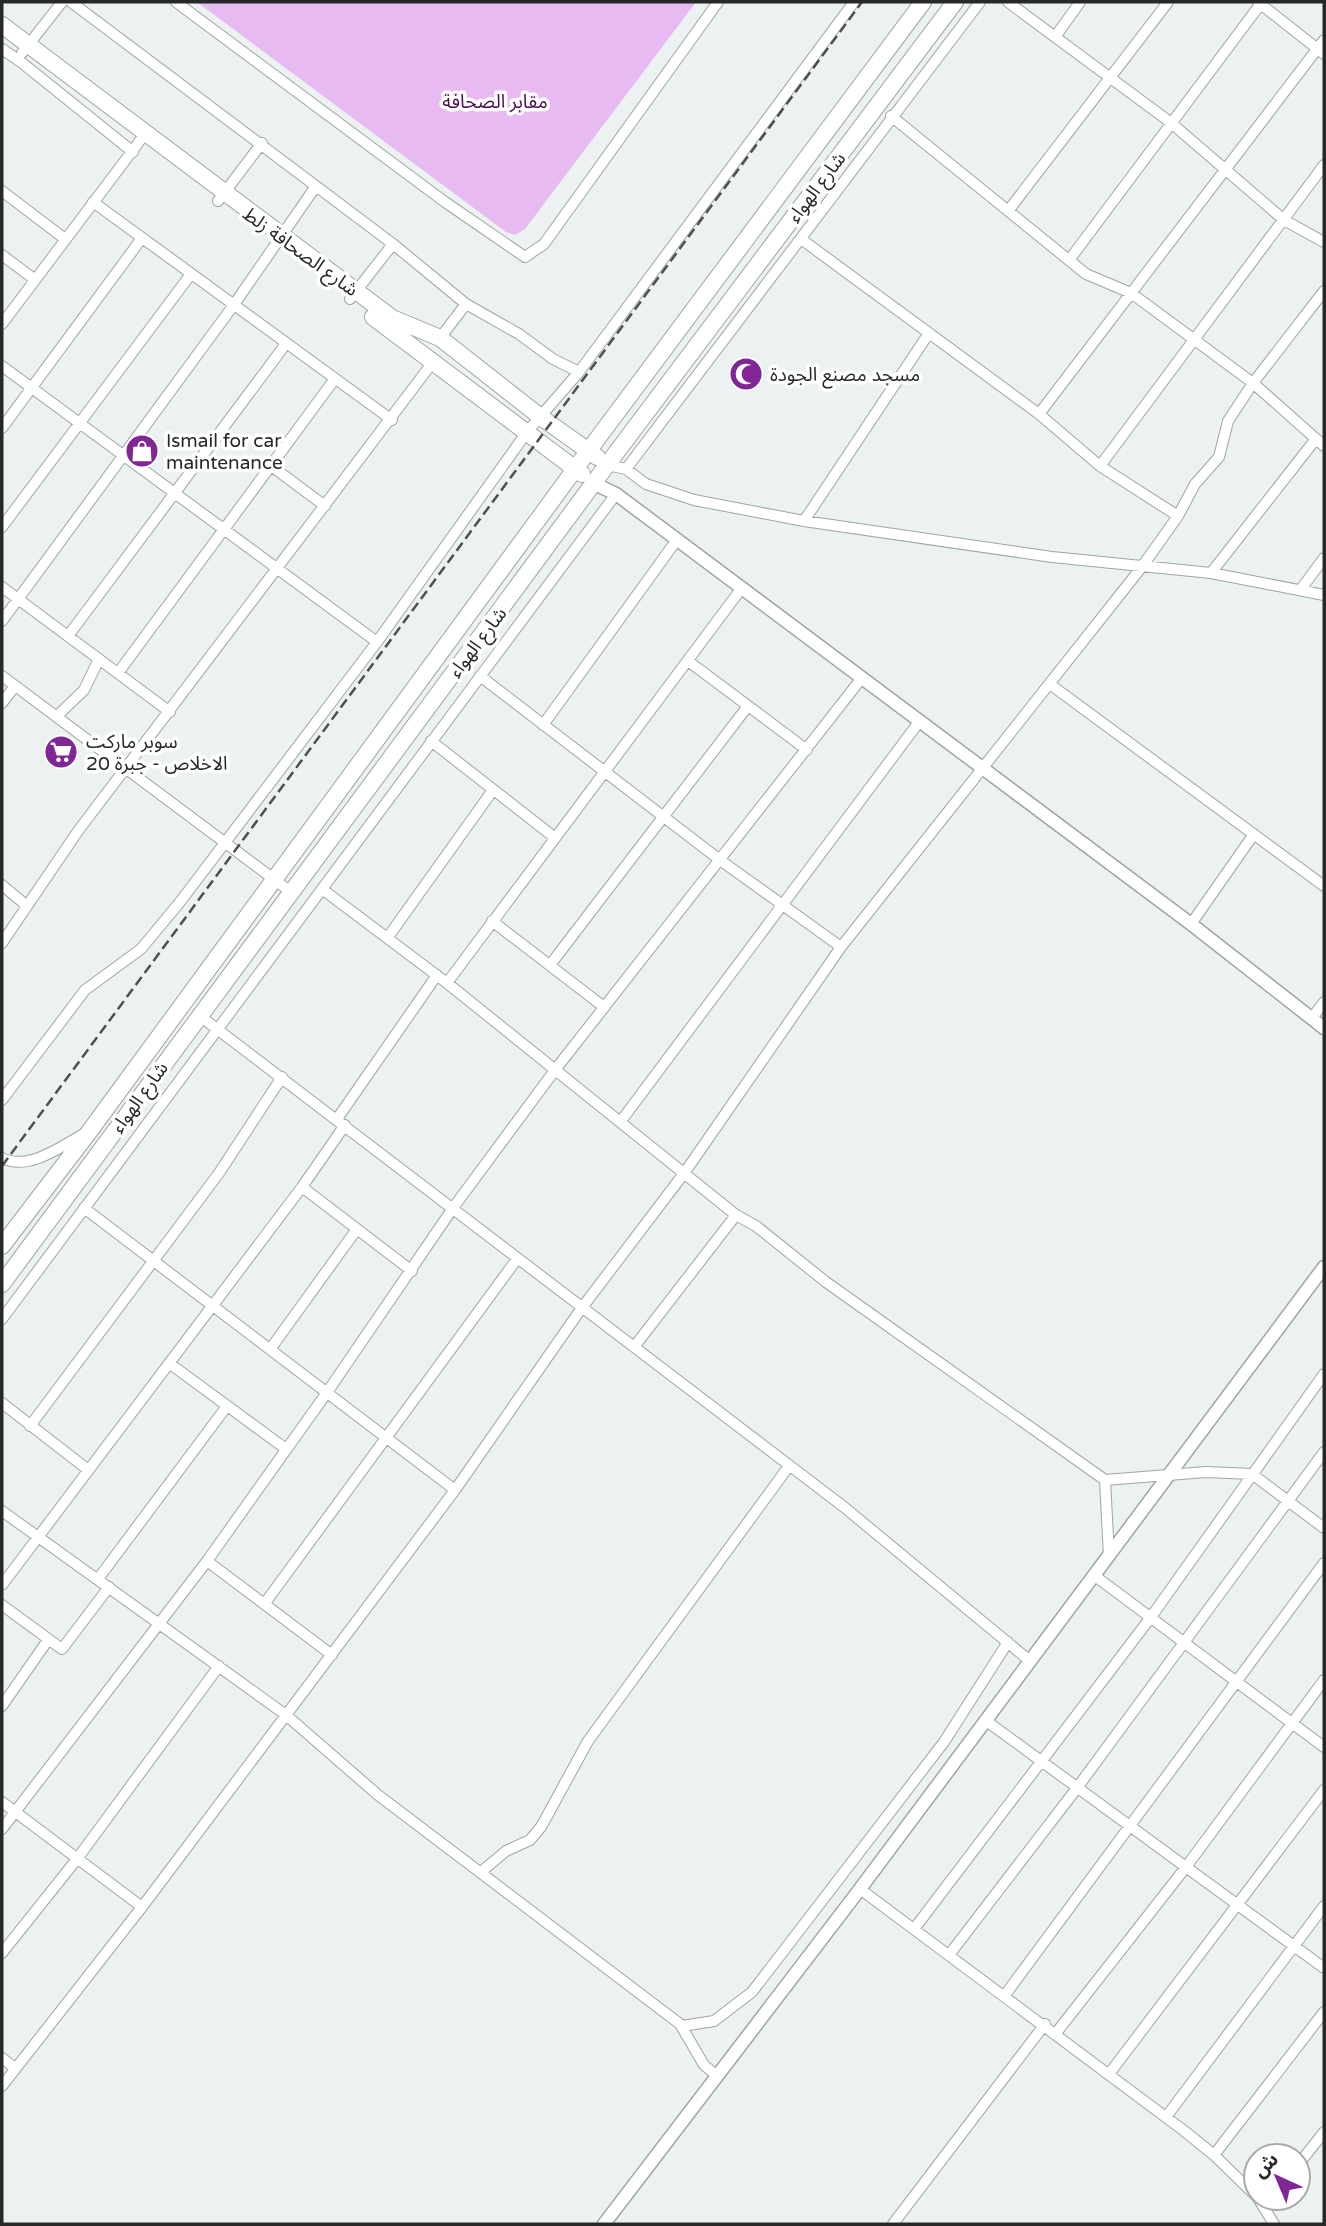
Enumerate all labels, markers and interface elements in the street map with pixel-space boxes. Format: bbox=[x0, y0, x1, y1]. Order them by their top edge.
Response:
park label: مقابر الصحافة bbox=[442, 91, 548, 113]
street label: شارع الهواء bbox=[783, 148, 852, 228]
street label: شارع الصحافة زلط bbox=[237, 203, 362, 303]
mosque icon: مسجد مصنع الجودة bbox=[727, 355, 765, 393]
place label: مسجد مصنع الجودة bbox=[770, 364, 920, 389]
place label: Ismail for car maintenance bbox=[166, 430, 283, 474]
shop icon: Ismail for car maintenance bbox=[123, 432, 161, 470]
street label: شارع الهواء bbox=[444, 603, 513, 683]
place label: سوبر ماركت الاخلاص - جبرة 20 bbox=[86, 731, 228, 775]
supermarket icon: سوبر ماركت الاخلاص - جبرة 20 bbox=[42, 733, 80, 771]
street label: شارع الهواء bbox=[107, 1058, 175, 1139]
north arrow bbox=[1242, 2142, 1312, 2212]
text: ش bbox=[1249, 2149, 1283, 2182]

